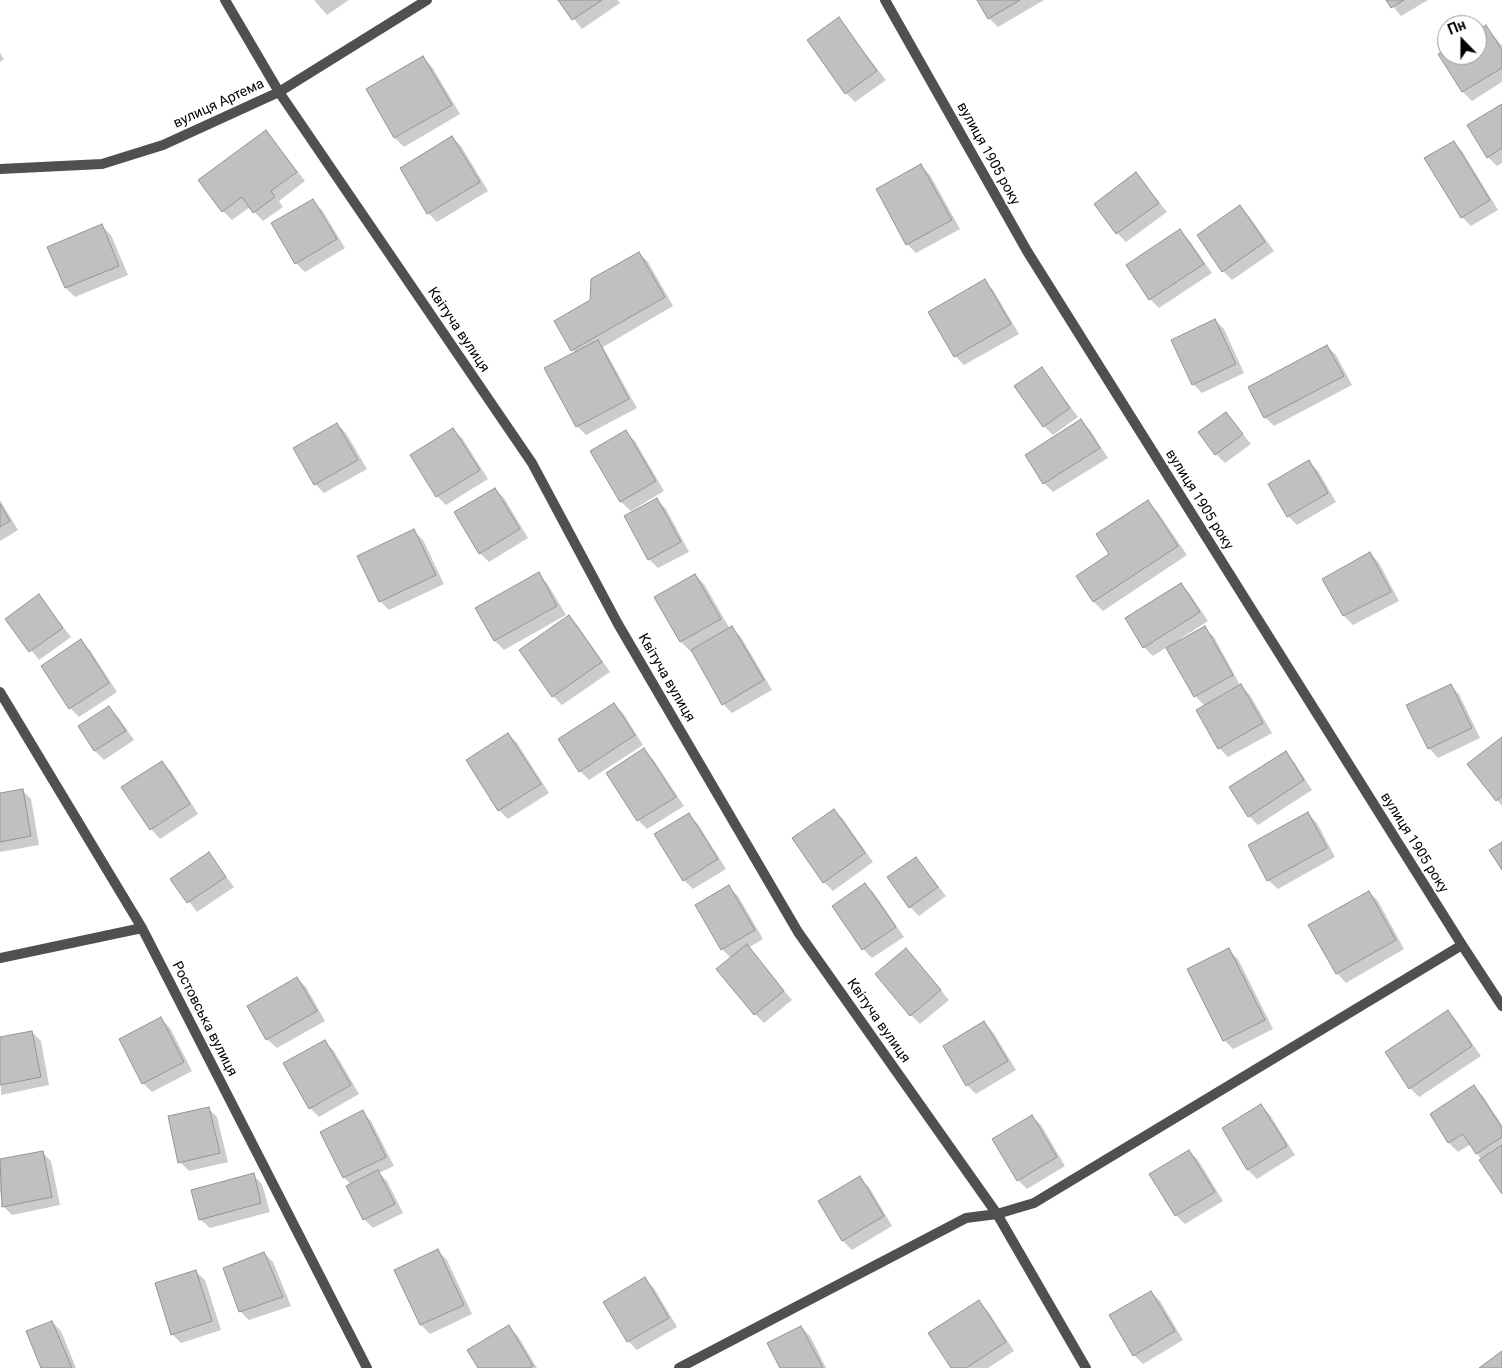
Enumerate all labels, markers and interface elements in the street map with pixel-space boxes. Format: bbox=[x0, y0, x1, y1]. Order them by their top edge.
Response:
north arrow bbox=[1437, 15, 1487, 65]
text: Пн bbox=[1445, 16, 1468, 38]
street label: вулиця Артема bbox=[171, 76, 267, 132]
street label: вулиця 1905 року bbox=[953, 100, 1023, 208]
street label: Квітуча вулиця bbox=[423, 284, 493, 376]
street label: вулиця 1905 року bbox=[1161, 447, 1237, 553]
street label: Квітуча вулиця bbox=[634, 631, 698, 725]
street label: вулиця 1905 року bbox=[1376, 790, 1452, 896]
street label: Ростовська вулиця bbox=[168, 959, 240, 1079]
street label: Квітуча вулиця bbox=[843, 976, 913, 1066]

